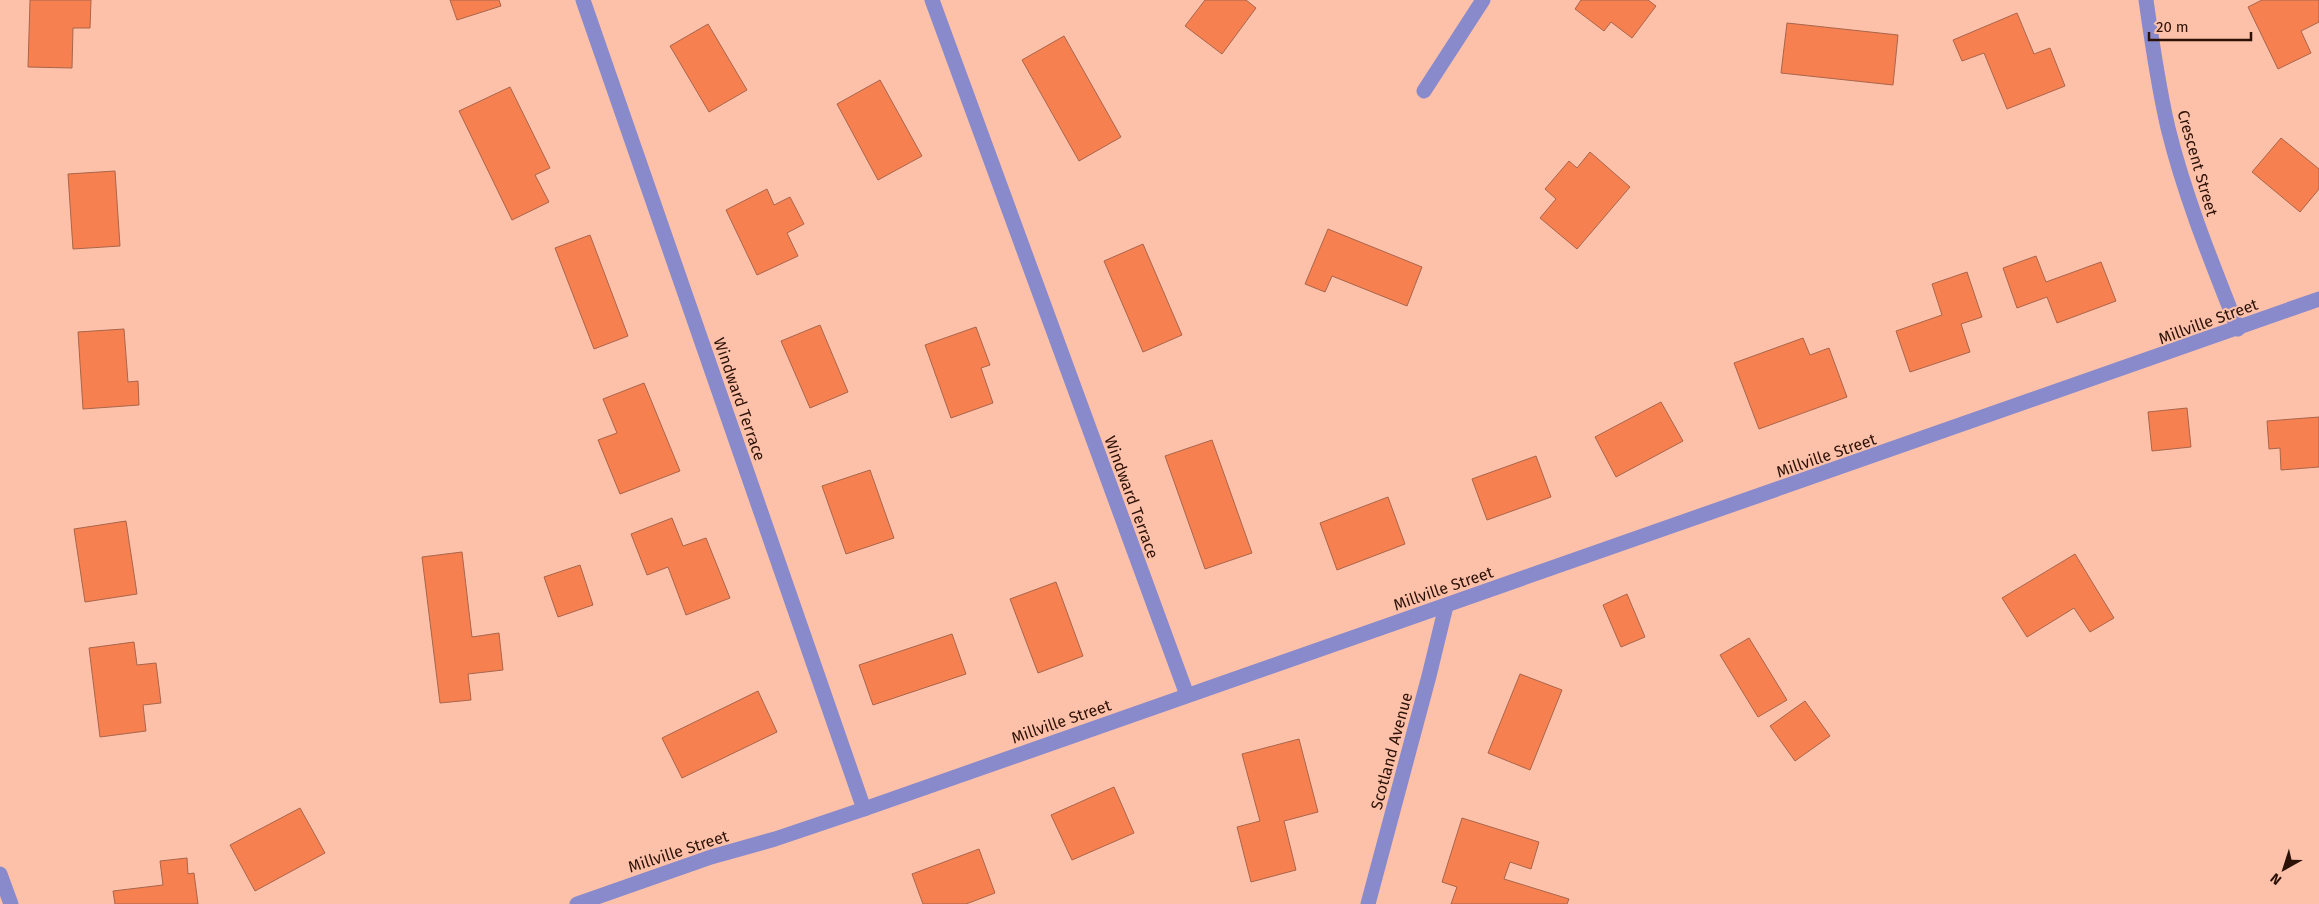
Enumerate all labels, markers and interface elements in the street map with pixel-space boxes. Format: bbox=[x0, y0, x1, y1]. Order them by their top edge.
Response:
scale bar bbox=[2149, 10, 2252, 42]
text: 20 m bbox=[2156, 18, 2189, 36]
street label: Crescent Street bbox=[2173, 108, 2222, 219]
street label: Millville Street bbox=[2156, 295, 2261, 348]
street label: Windward Terrace bbox=[710, 335, 769, 463]
street label: Millville Street bbox=[1774, 429, 1879, 481]
street label: Windward Terrace bbox=[1101, 433, 1162, 561]
street label: Millville Street bbox=[1391, 562, 1496, 614]
street label: Scotland Avenue bbox=[1367, 690, 1416, 812]
street label: Millville Street bbox=[1009, 695, 1114, 747]
street label: Millville Street bbox=[626, 826, 731, 877]
north arrow bbox=[2259, 844, 2309, 894]
text: N bbox=[2267, 869, 2285, 888]

